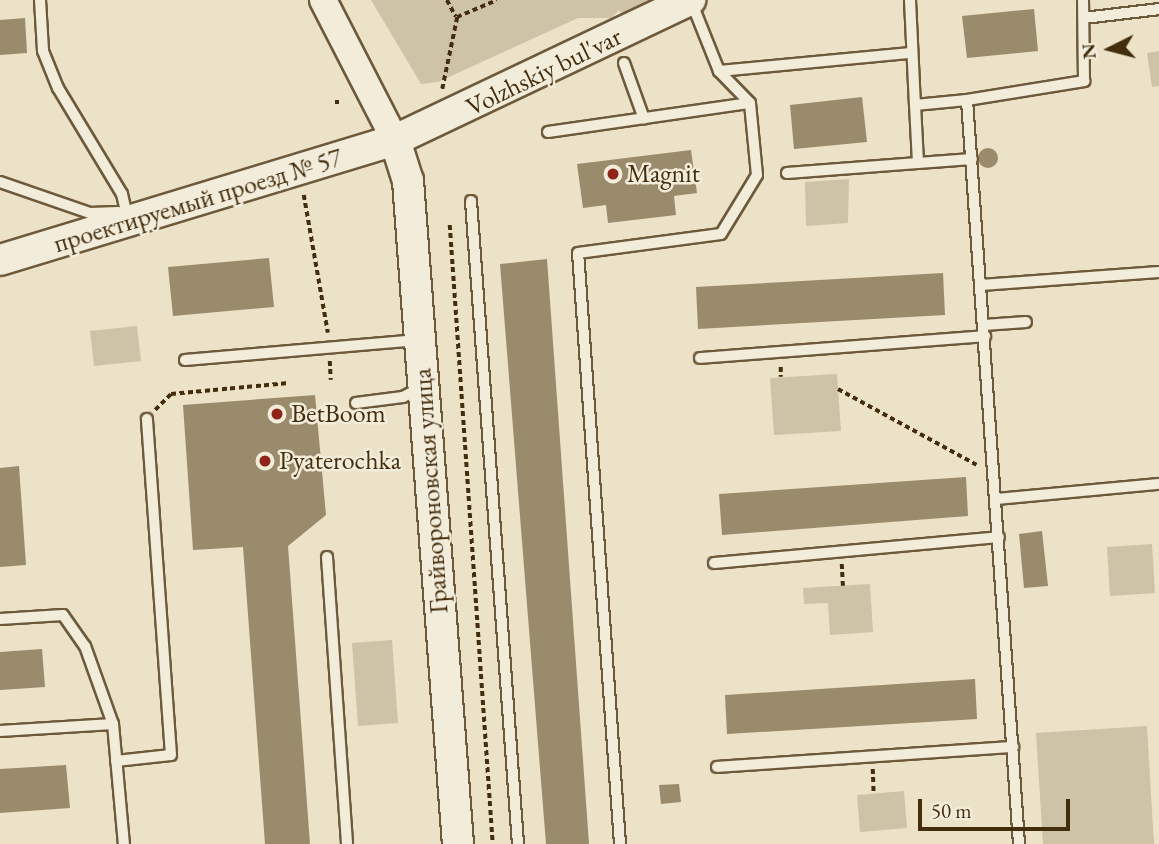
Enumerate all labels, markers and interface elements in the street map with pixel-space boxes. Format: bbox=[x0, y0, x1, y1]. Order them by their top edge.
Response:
north arrow bbox=[1075, 14, 1145, 84]
street label: Volzhskiy bul'var bbox=[461, 21, 627, 123]
text: N bbox=[1075, 42, 1102, 60]
street label: проектируемый проезд № 57 bbox=[50, 142, 346, 260]
place label: Magnit bbox=[627, 158, 700, 190]
marker: Magnit bbox=[605, 166, 621, 182]
street label: Грайвороновская улица bbox=[407, 367, 455, 615]
place label: BetBoom bbox=[291, 398, 386, 430]
marker: BetBoom bbox=[269, 406, 285, 422]
place label: Pyaterochka bbox=[279, 445, 401, 477]
marker: Pyaterochka bbox=[257, 453, 273, 469]
scale bar bbox=[921, 784, 1073, 828]
text: 50 m bbox=[931, 797, 972, 824]

